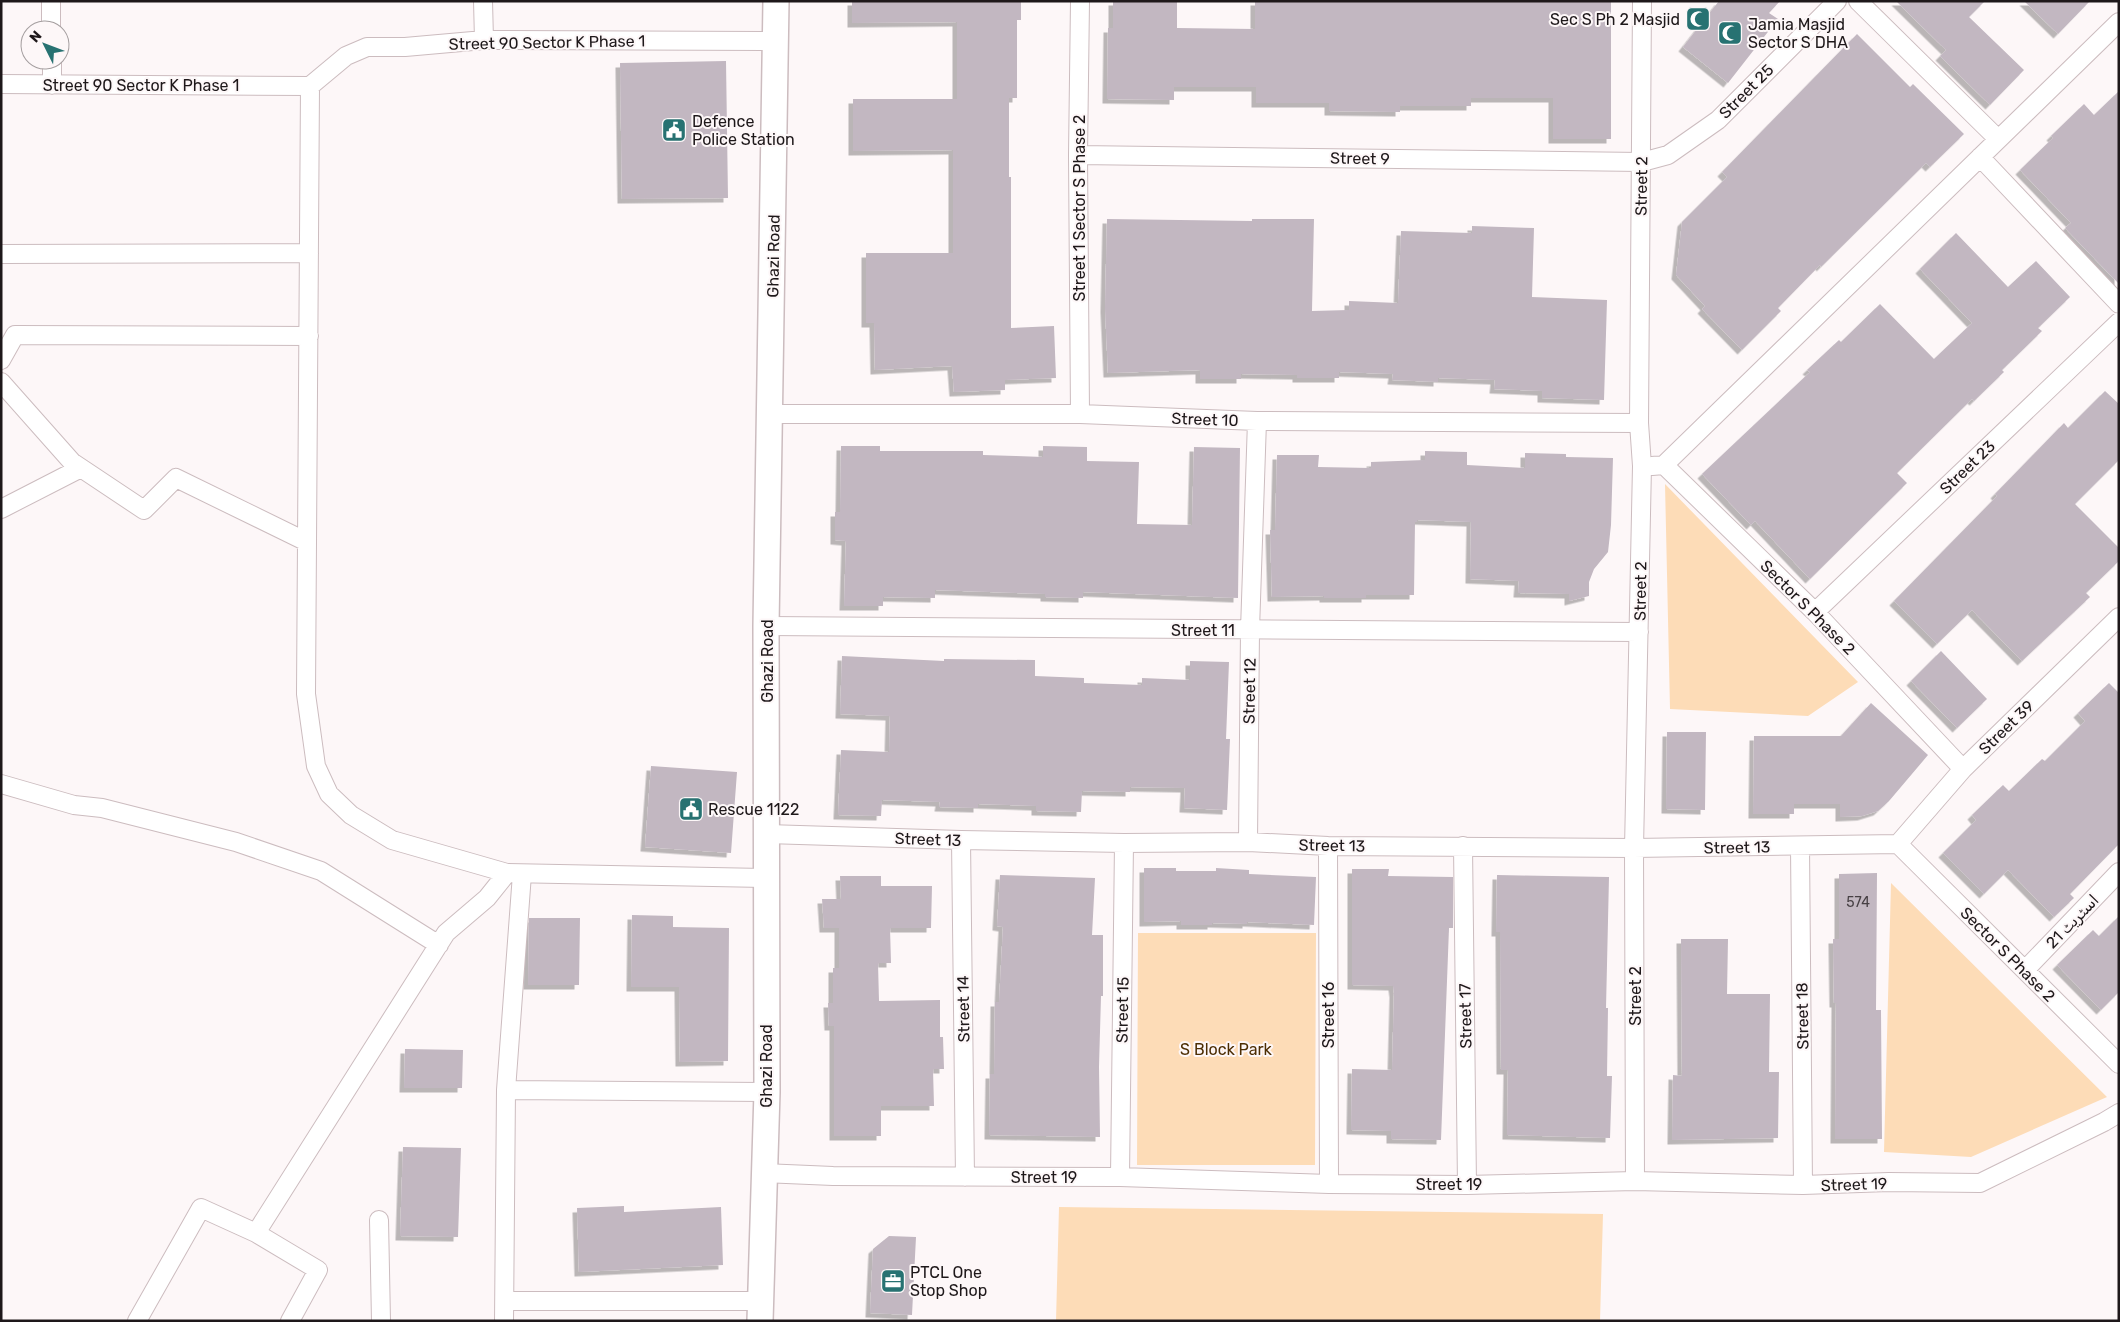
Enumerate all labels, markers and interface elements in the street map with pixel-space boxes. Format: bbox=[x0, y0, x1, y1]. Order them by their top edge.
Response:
mosque icon: Sec S Ph 2 Masjid bbox=[1685, 6, 1711, 32]
place label: Sec S Ph 2 Masjid bbox=[1550, 10, 1680, 29]
place label: Jamia Masjid Sector S DHA bbox=[1748, 15, 1848, 52]
north arrow bbox=[20, 20, 70, 70]
mosque icon: Jamia Masjid Sector S DHA bbox=[1717, 20, 1743, 46]
text: N bbox=[26, 27, 45, 46]
street label: Street 90 Sector K Phase 1 bbox=[449, 31, 646, 54]
street label: Street 25 bbox=[1715, 60, 1777, 122]
street label: Street 90 Sector K Phase 1 bbox=[43, 76, 239, 95]
place label: Defence Police Station bbox=[692, 112, 795, 149]
street label: Street 1 Sector S Phase 2 bbox=[1070, 115, 1089, 301]
public building icon: Defence Police Station bbox=[661, 117, 687, 143]
street label: Street 9 bbox=[1330, 148, 1390, 169]
street label: Street 2 bbox=[1631, 156, 1652, 216]
street label: Ghazi Road bbox=[763, 214, 784, 298]
street label: Street 10 bbox=[1171, 409, 1239, 430]
street label: Street 23 bbox=[1936, 436, 1999, 498]
street label: Sector S Phase 2 bbox=[1756, 556, 1859, 659]
street label: Street 2 bbox=[1630, 561, 1651, 621]
street label: Ghazi Road bbox=[758, 619, 777, 703]
street label: Street 11 bbox=[1171, 621, 1235, 640]
street label: Street 12 bbox=[1239, 658, 1260, 724]
street label: Street 39 bbox=[1975, 696, 2038, 758]
public building icon: Rescue 1122 bbox=[678, 796, 704, 822]
place label: Rescue 1122 bbox=[708, 800, 799, 819]
street label: Street 13 bbox=[894, 829, 962, 850]
street label: Street 13 bbox=[1299, 835, 1365, 856]
street label: Street 13 bbox=[1704, 837, 1770, 858]
street label: اسٹریٹ 21 bbox=[2042, 890, 2103, 953]
house number: 574 bbox=[1846, 894, 1870, 911]
street label: Sector S Phase 2 bbox=[1956, 903, 2059, 1006]
street label: Street 2 bbox=[1626, 966, 1645, 1026]
street label: Street 14 bbox=[953, 975, 974, 1043]
street label: Street 15 bbox=[1112, 977, 1133, 1043]
street label: Street 16 bbox=[1319, 981, 1338, 1048]
street label: Street 18 bbox=[1792, 982, 1813, 1050]
street label: Street 17 bbox=[1455, 983, 1476, 1049]
street label: Ghazi Road bbox=[757, 1024, 776, 1108]
park label: S Block Park bbox=[1180, 1040, 1273, 1059]
street label: Street 19 bbox=[1011, 1168, 1077, 1187]
street label: Street 19 bbox=[1820, 1174, 1888, 1195]
street label: Street 19 bbox=[1416, 1175, 1482, 1194]
place label: PTCL One Stop Shop bbox=[910, 1263, 987, 1300]
office icon: PTCL One Stop Shop bbox=[880, 1268, 906, 1294]

